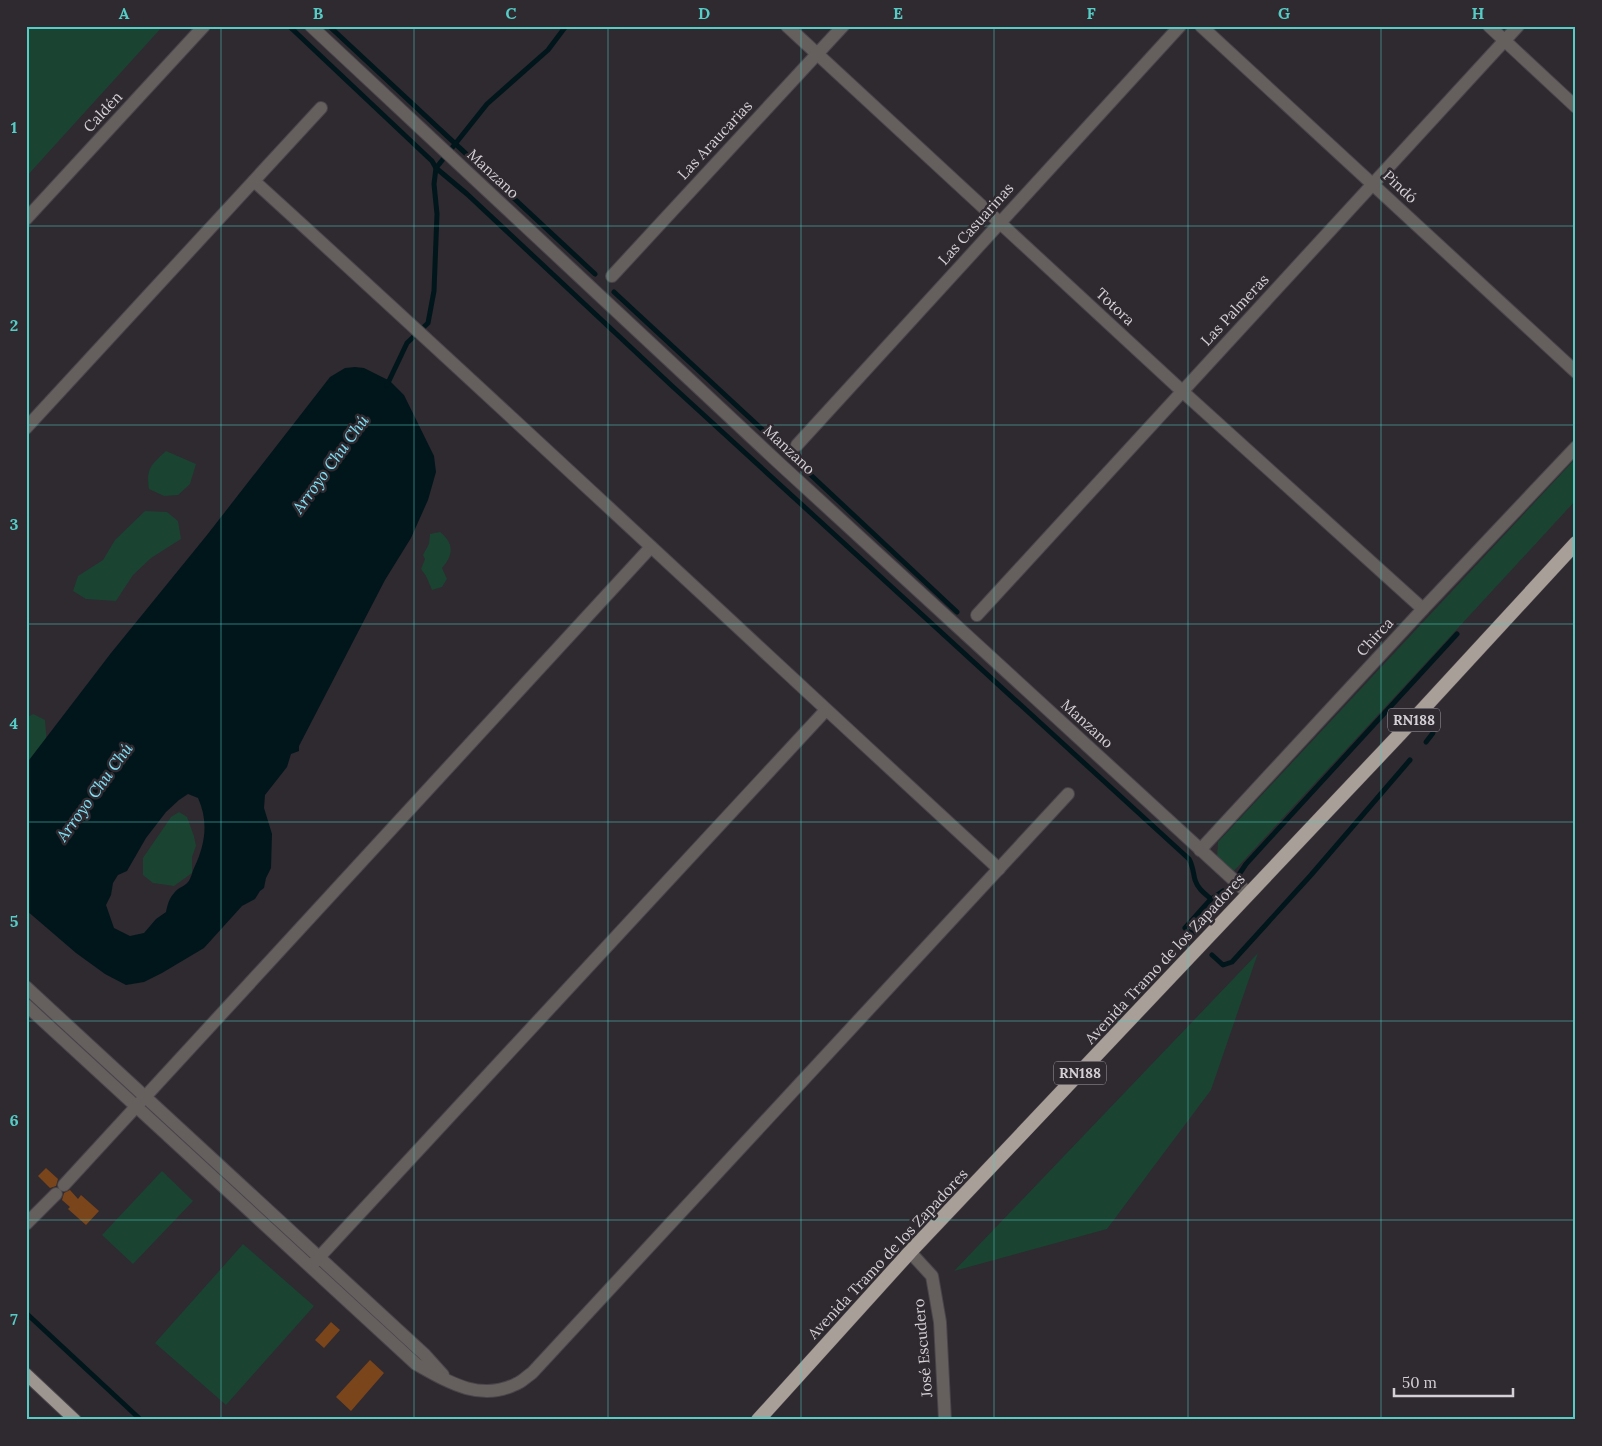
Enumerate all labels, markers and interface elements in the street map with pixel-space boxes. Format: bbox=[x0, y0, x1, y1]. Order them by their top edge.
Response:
text: A bbox=[119, 3, 130, 23]
text: B bbox=[313, 3, 324, 23]
text: C bbox=[505, 3, 517, 23]
text: D bbox=[698, 3, 710, 23]
text: E bbox=[893, 3, 903, 23]
text: F bbox=[1086, 3, 1096, 23]
text: G bbox=[1278, 3, 1290, 23]
text: H bbox=[1472, 3, 1485, 23]
street label: Caldén bbox=[79, 87, 126, 136]
street label: Las Araucarias bbox=[673, 96, 756, 183]
text: 1 bbox=[11, 117, 17, 137]
street label: Manzano bbox=[463, 145, 523, 203]
street label: Pindó bbox=[1379, 166, 1422, 207]
street label: Las Casuarinas bbox=[934, 179, 1018, 269]
street label: Las Palmeras bbox=[1197, 270, 1273, 349]
street label: Totora bbox=[1092, 284, 1139, 330]
text: 2 bbox=[10, 315, 18, 335]
water label: Arroyo Chu Chú bbox=[287, 410, 373, 518]
street label: Manzano bbox=[759, 421, 819, 479]
text: 3 bbox=[10, 514, 19, 534]
street label: Chirca bbox=[1352, 613, 1397, 660]
street label: Manzano bbox=[1057, 695, 1118, 752]
road number: RN188 bbox=[1388, 708, 1440, 732]
text: 4 bbox=[10, 713, 19, 733]
water label: Arroyo Chu Chú bbox=[51, 738, 137, 846]
street label: Avenida Tramo de los Zapadores bbox=[1080, 870, 1249, 1048]
text: 5 bbox=[10, 911, 19, 931]
road number: RN188 bbox=[1054, 1062, 1106, 1084]
text: 6 bbox=[9, 1110, 19, 1130]
street label: Avenida Tramo de los Zapadores bbox=[803, 1165, 972, 1343]
street label: José Escudero bbox=[909, 1298, 936, 1399]
text: 7 bbox=[10, 1309, 18, 1329]
scale bar bbox=[1394, 1366, 1513, 1398]
text: 50 m bbox=[1402, 1373, 1437, 1392]

